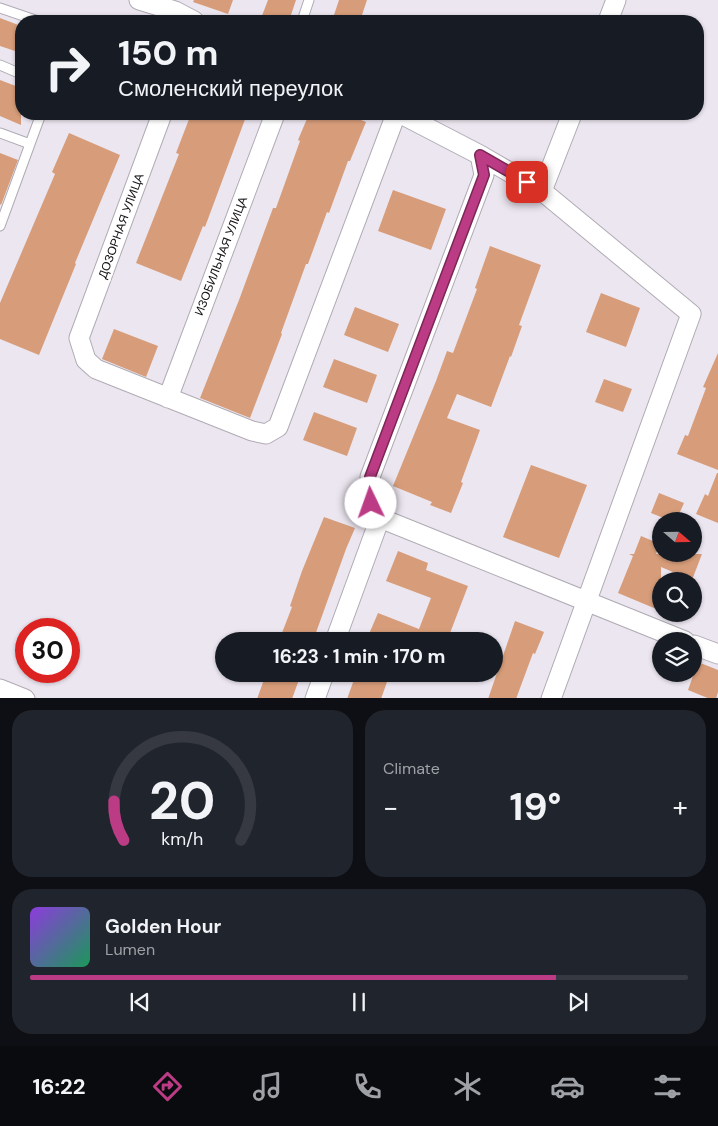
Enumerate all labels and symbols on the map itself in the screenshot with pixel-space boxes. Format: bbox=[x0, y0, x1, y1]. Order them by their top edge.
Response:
pin bbox=[506, 161, 548, 203]
street label: ДОЗОРНАЯ УЛИЦА bbox=[94, 171, 148, 281]
street label: ИЗОБИЛЬНАЯ УЛИЦА bbox=[191, 194, 251, 318]
position arrow bbox=[344, 476, 396, 528]
north arrow bbox=[652, 512, 702, 562]
speed limit sign: 30 bbox=[15, 618, 80, 683]

